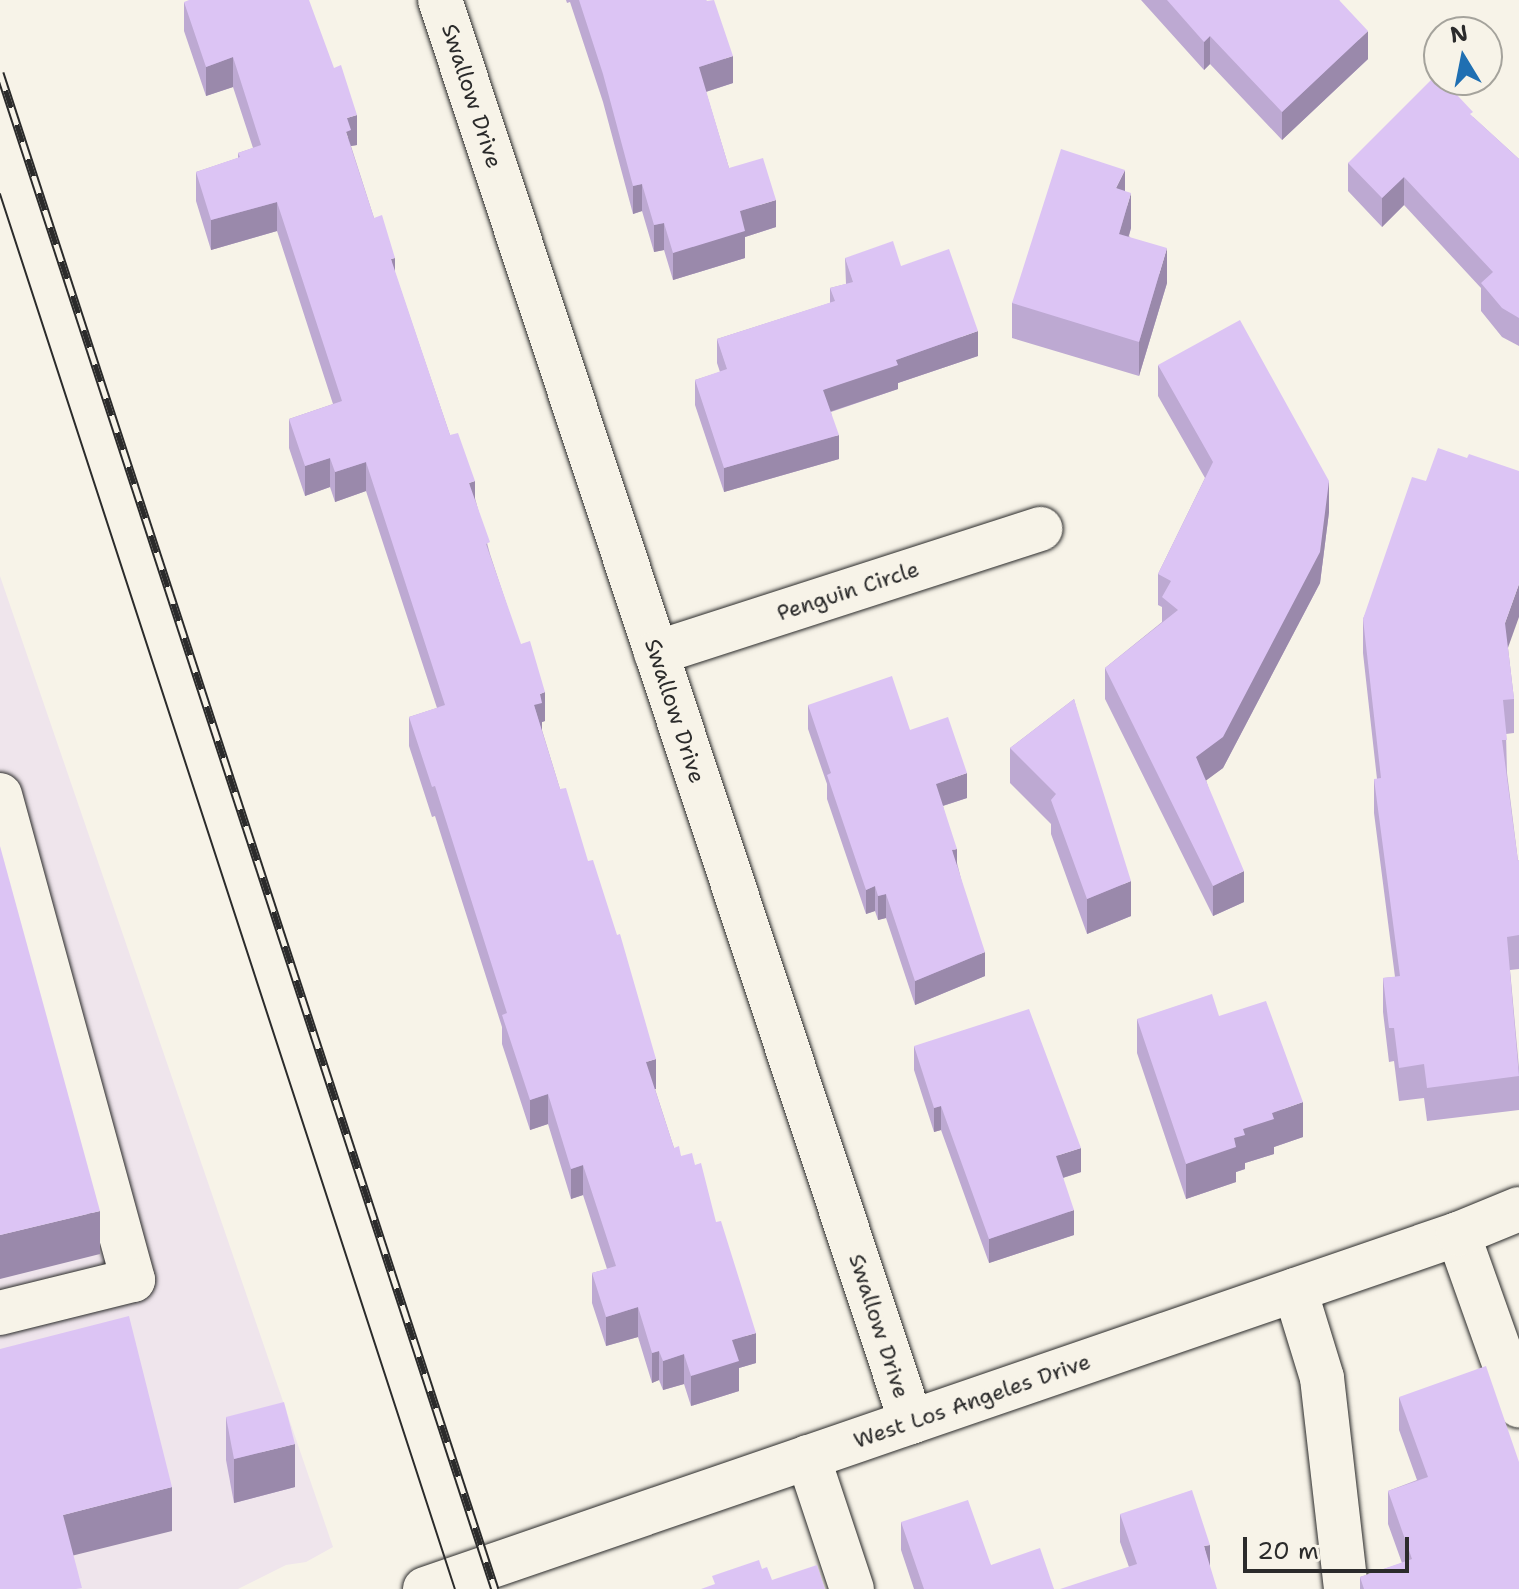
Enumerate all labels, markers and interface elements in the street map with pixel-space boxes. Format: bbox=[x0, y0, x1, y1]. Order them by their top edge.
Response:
north arrow bbox=[1423, 16, 1503, 96]
text: N bbox=[1448, 18, 1470, 50]
street label: Swallow Drive bbox=[436, 20, 508, 172]
street label: Penguin Circle bbox=[774, 556, 922, 626]
street label: Swallow Drive bbox=[639, 635, 711, 787]
street label: Swallow Drive bbox=[843, 1250, 915, 1402]
street label: West Los Angeles Drive bbox=[850, 1348, 1094, 1454]
scale bar bbox=[1247, 1521, 1413, 1571]
text: 20 m bbox=[1257, 1535, 1319, 1567]

